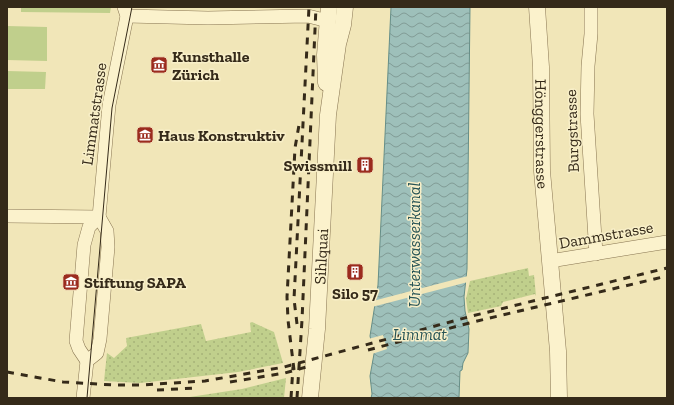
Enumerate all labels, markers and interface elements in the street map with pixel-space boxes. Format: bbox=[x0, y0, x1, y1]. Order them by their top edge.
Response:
place label: Kunsthalle Zürich bbox=[172, 47, 250, 84]
museum icon: Kunsthalle Zürich bbox=[149, 55, 169, 75]
street label: Limmatstrasse bbox=[77, 61, 111, 167]
street label: Hönggerstrasse bbox=[532, 79, 553, 190]
street label: Burgstrasse bbox=[561, 89, 583, 173]
museum icon: Haus Konstruktiv bbox=[135, 125, 155, 145]
place label: Haus Konstruktiv bbox=[158, 126, 285, 145]
building icon: Swissmill bbox=[355, 155, 375, 175]
place label: Swissmill bbox=[284, 156, 352, 175]
water label: Unterwasserkanal bbox=[404, 182, 424, 308]
street label: Dammstrasse bbox=[557, 217, 655, 253]
street label: Sihlquai bbox=[310, 227, 332, 285]
building icon: Silo 57 bbox=[345, 262, 365, 282]
museum icon: Stiftung SAPA bbox=[61, 272, 81, 292]
place label: Stiftung SAPA bbox=[84, 273, 186, 292]
place label: Silo 57 bbox=[332, 284, 378, 303]
water label: Limmat bbox=[393, 324, 447, 344]

